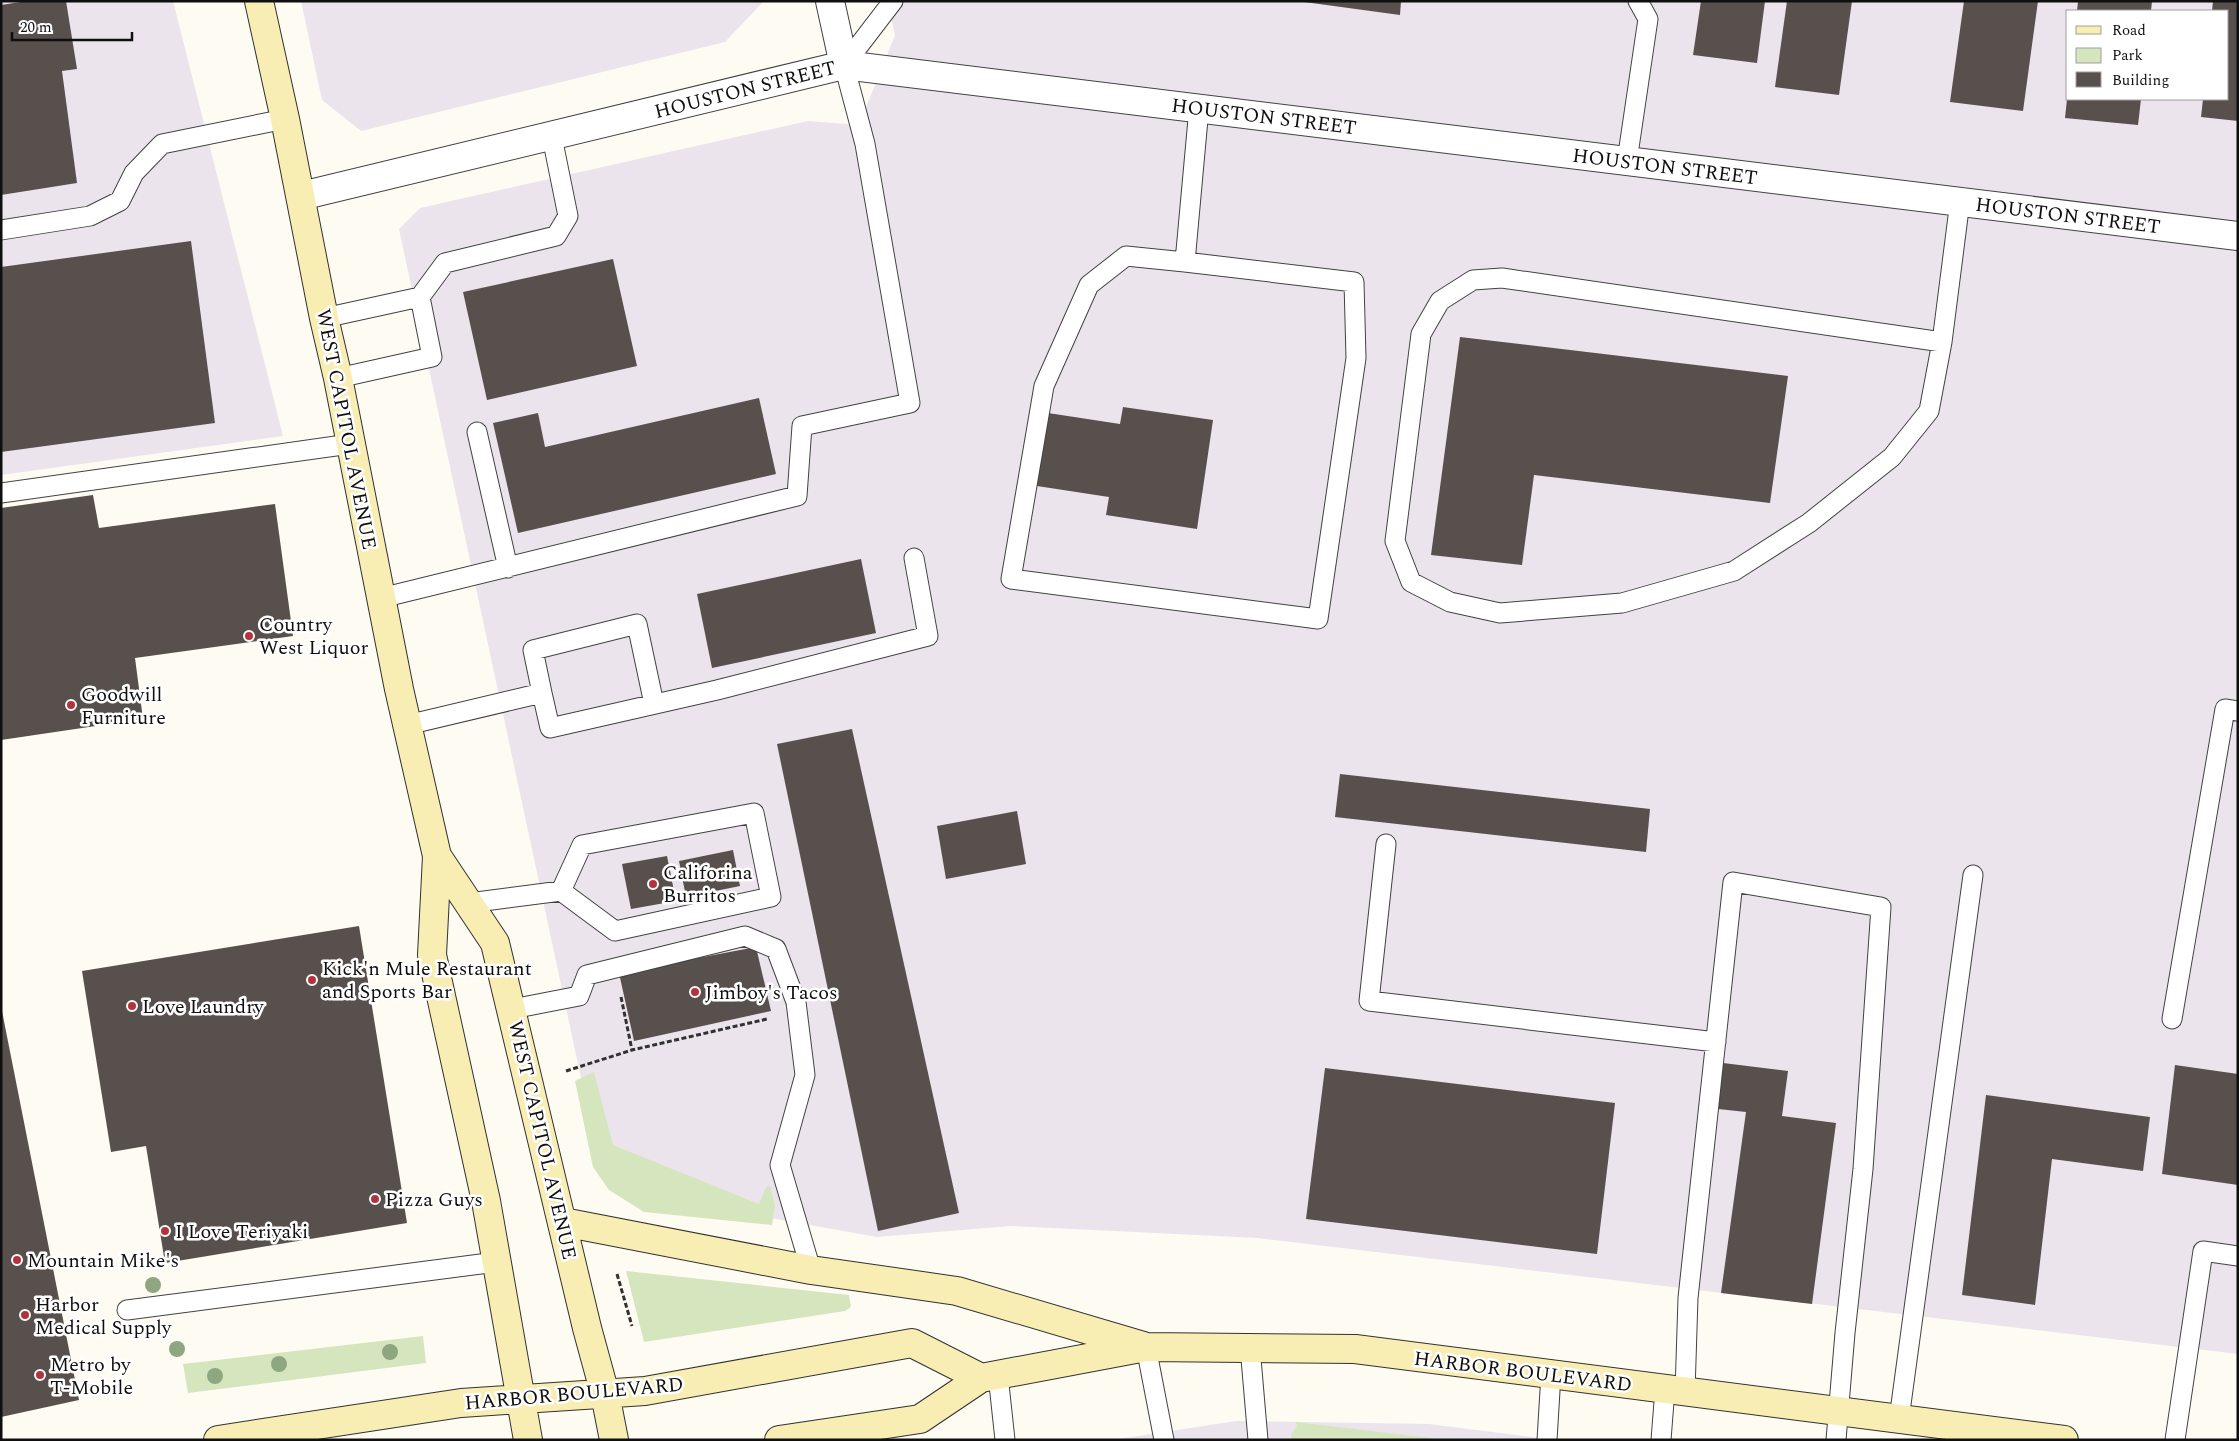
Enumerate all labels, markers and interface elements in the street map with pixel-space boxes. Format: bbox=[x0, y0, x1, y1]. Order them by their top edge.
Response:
scale bar bbox=[12, 10, 132, 42]
legend bbox=[2066, 10, 2229, 100]
text: 20 m bbox=[20, 16, 52, 39]
text: Road bbox=[2112, 19, 2146, 42]
text: Park bbox=[2112, 44, 2143, 67]
street label: HOUSTON STREET bbox=[651, 53, 839, 127]
text: Building bbox=[2112, 69, 2169, 92]
street label: HOUSTON STREET bbox=[1170, 91, 1358, 143]
street label: HOUSTON STREET bbox=[1571, 141, 1759, 193]
street label: HOUSTON STREET bbox=[1974, 190, 2162, 242]
street label: WEST CAPITOL AVENUE bbox=[308, 306, 384, 552]
place label: Country West Liquor bbox=[259, 610, 368, 663]
marker: Country West Liquor bbox=[243, 630, 255, 642]
place label: Goodwill Furniture bbox=[81, 680, 166, 733]
marker: Goodwill Furniture bbox=[65, 699, 77, 711]
place label: Califorina Burritos bbox=[663, 858, 753, 911]
marker: Califorina Burritos bbox=[647, 878, 659, 890]
place label: Kick'n Mule Restaurant and Sports Bar bbox=[322, 954, 532, 1007]
marker: Kick'n Mule Restaurant and Sports Bar bbox=[306, 974, 318, 986]
place label: Jimboy's Tacos bbox=[705, 978, 838, 1008]
marker: Jimboy's Tacos bbox=[689, 986, 701, 998]
place label: Love Laundry bbox=[142, 992, 265, 1022]
marker: Love Laundry bbox=[126, 1000, 138, 1012]
street label: WEST CAPITOL AVENUE bbox=[500, 1018, 584, 1263]
place label: Pizza Guys bbox=[385, 1185, 483, 1215]
marker: Pizza Guys bbox=[369, 1193, 381, 1205]
place label: I Love Teriyaki bbox=[175, 1217, 308, 1247]
marker: I Love Teriyaki bbox=[159, 1225, 171, 1237]
place label: Mountain Mike's bbox=[27, 1246, 179, 1276]
marker: Mountain Mike's bbox=[11, 1254, 23, 1266]
place label: Harbor Medical Supply bbox=[35, 1290, 173, 1343]
marker: Harbor Medical Supply bbox=[19, 1309, 31, 1321]
street label: HARBOR BOULEVARD bbox=[1412, 1344, 1634, 1400]
place label: Metro by T-Mobile bbox=[50, 1350, 133, 1403]
marker: Metro by T-Mobile bbox=[34, 1369, 46, 1381]
street label: HARBOR BOULEVARD bbox=[463, 1369, 685, 1419]

